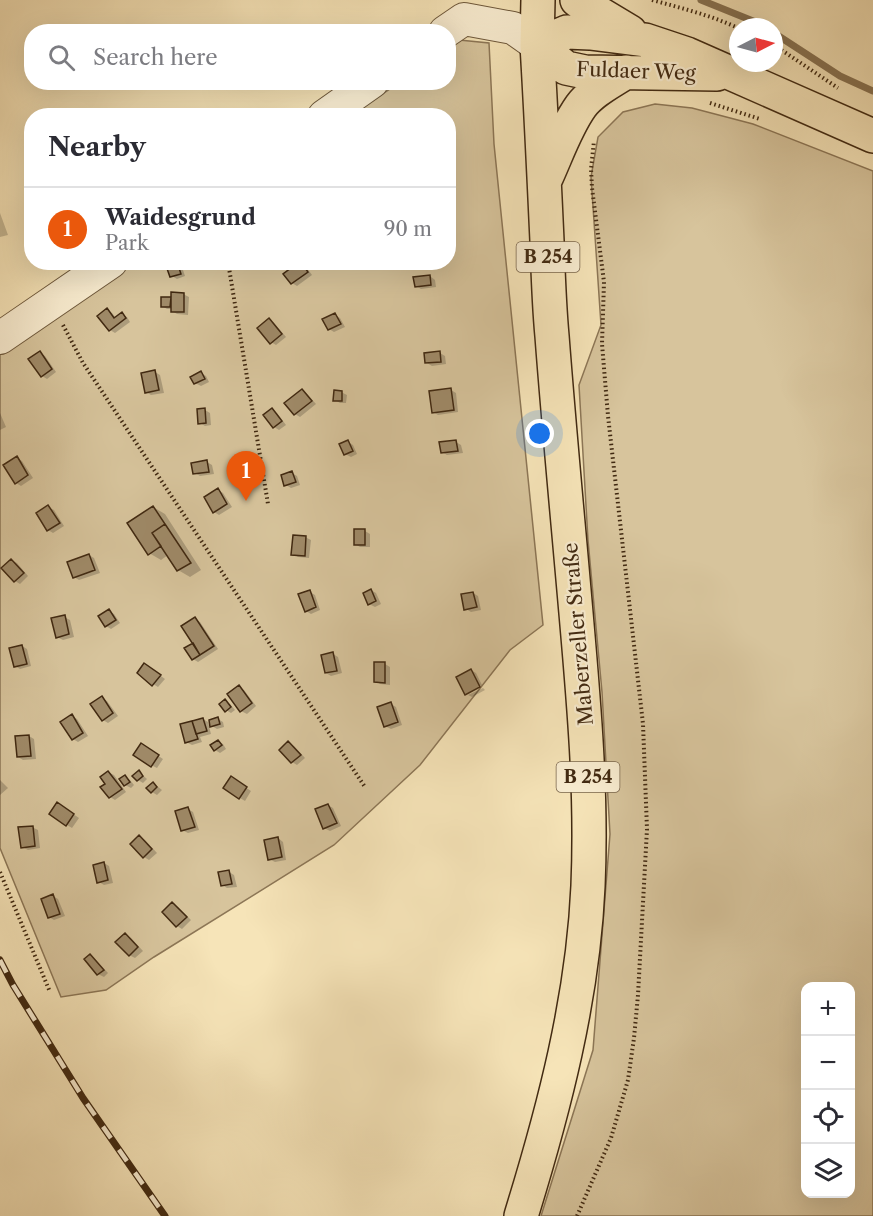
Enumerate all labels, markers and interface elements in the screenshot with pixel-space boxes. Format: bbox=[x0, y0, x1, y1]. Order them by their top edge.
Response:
north arrow bbox=[729, 18, 783, 72]
search box bbox=[24, 24, 456, 90]
icon: search bbox=[45, 41, 78, 74]
text: Search here bbox=[93, 44, 218, 71]
street label: Fuldaer Weg bbox=[576, 57, 697, 85]
text: Nearby bbox=[48, 131, 146, 163]
text: Waidesgrund bbox=[105, 204, 256, 231]
text: 1 bbox=[63, 217, 72, 241]
text: 90 m bbox=[384, 217, 432, 241]
text: Park bbox=[105, 231, 148, 255]
road number: B 254 bbox=[516, 242, 580, 272]
your location bbox=[525, 419, 554, 448]
pin: 1 bbox=[226, 452, 266, 501]
street label: Maberzeller Straße bbox=[558, 542, 598, 726]
road number: B 254 bbox=[556, 762, 620, 792]
map controls bbox=[801, 982, 855, 1198]
button: + bbox=[801, 982, 855, 1036]
button: − bbox=[801, 1036, 855, 1090]
button: locate bbox=[801, 1090, 855, 1144]
button: layers bbox=[801, 1144, 855, 1198]

